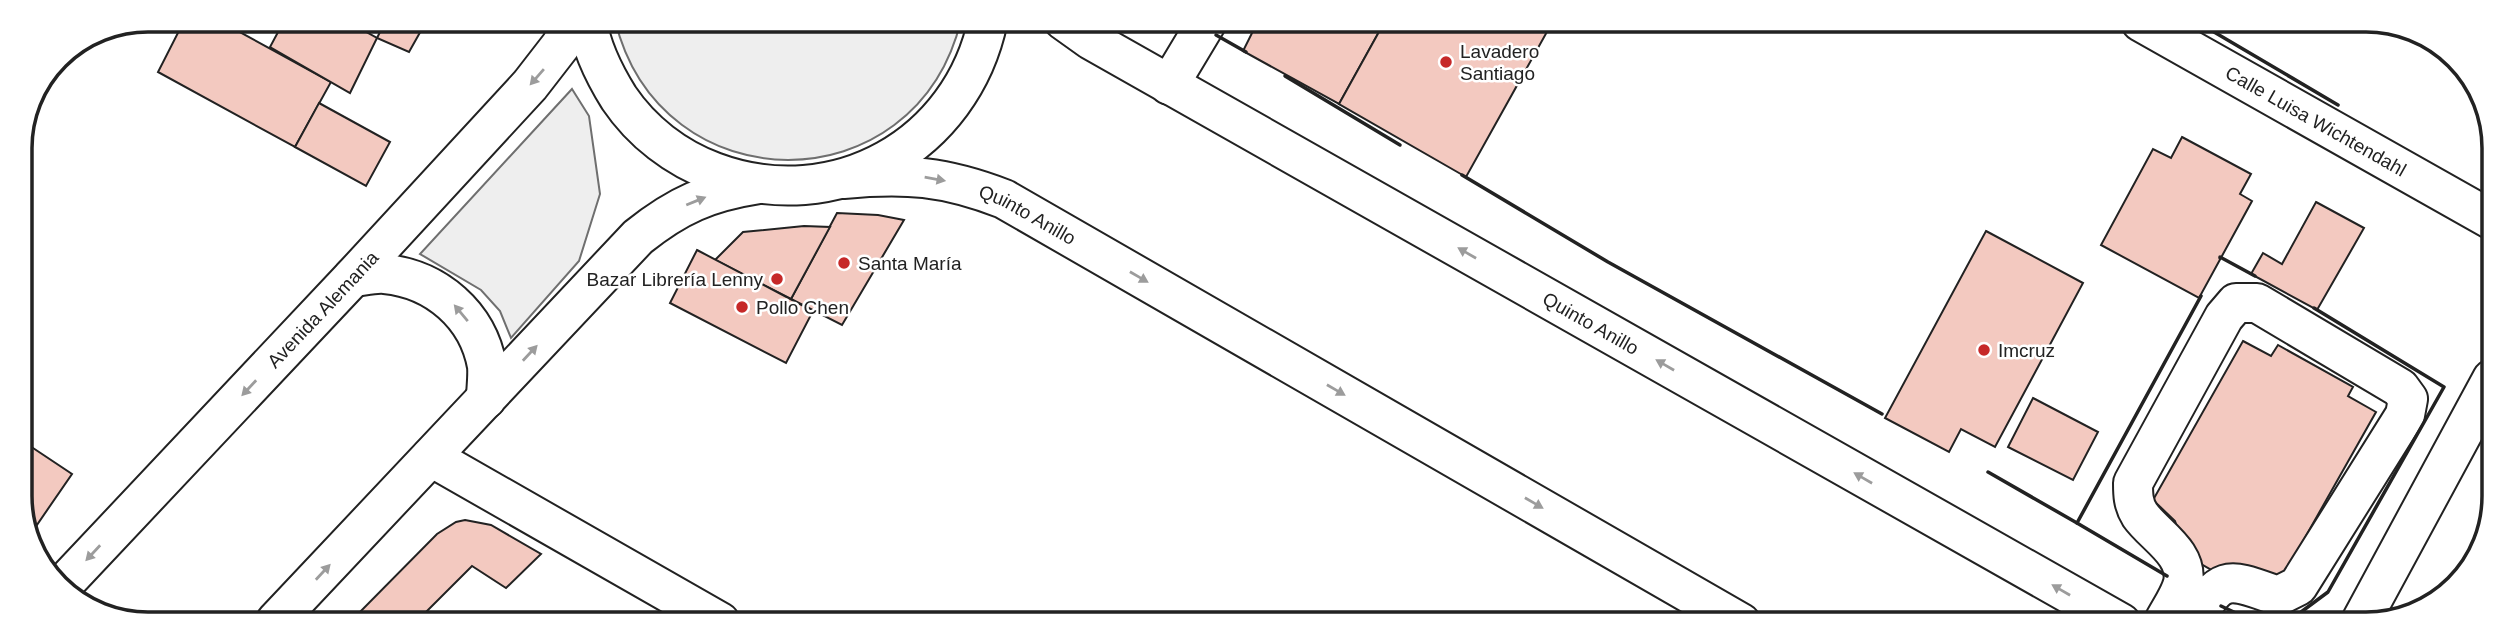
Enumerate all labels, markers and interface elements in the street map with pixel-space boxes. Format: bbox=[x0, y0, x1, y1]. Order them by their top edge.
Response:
place label: Lavadero Santiago bbox=[1460, 41, 1539, 84]
marker: Lavadero Santiago bbox=[1438, 54, 1454, 70]
street label: Calle Luisa Wichtendahl bbox=[2222, 62, 2410, 180]
one-way arrow bbox=[529, 68, 545, 85]
one-way arrow bbox=[924, 174, 946, 185]
street label: Quinto Anillo bbox=[976, 181, 1079, 249]
one-way arrow bbox=[686, 195, 707, 206]
street label: Avenida Alemania bbox=[263, 247, 383, 372]
one-way arrow bbox=[1458, 247, 1477, 259]
place label: Santa María bbox=[858, 253, 962, 274]
marker: Santa María bbox=[836, 255, 852, 271]
place label: Bazar Librería Lenny bbox=[587, 269, 763, 290]
marker: Bazar Librería Lenny bbox=[769, 271, 785, 287]
one-way arrow bbox=[1129, 271, 1149, 283]
street label: Quinto Anillo bbox=[1539, 288, 1642, 359]
place label: Pollo Chen bbox=[756, 297, 849, 318]
marker: Pollo Chen bbox=[734, 299, 750, 315]
one-way arrow bbox=[454, 305, 469, 322]
place label: Imcruz bbox=[1998, 340, 2055, 361]
marker: Imcruz bbox=[1976, 342, 1992, 358]
one-way arrow bbox=[521, 345, 537, 362]
one-way arrow bbox=[1656, 359, 1675, 371]
one-way arrow bbox=[240, 379, 257, 396]
one-way arrow bbox=[1327, 384, 1346, 396]
one-way arrow bbox=[1854, 471, 1873, 484]
one-way arrow bbox=[1524, 497, 1543, 510]
one-way arrow bbox=[85, 544, 101, 562]
one-way arrow bbox=[315, 563, 331, 581]
one-way arrow bbox=[2052, 584, 2071, 596]

